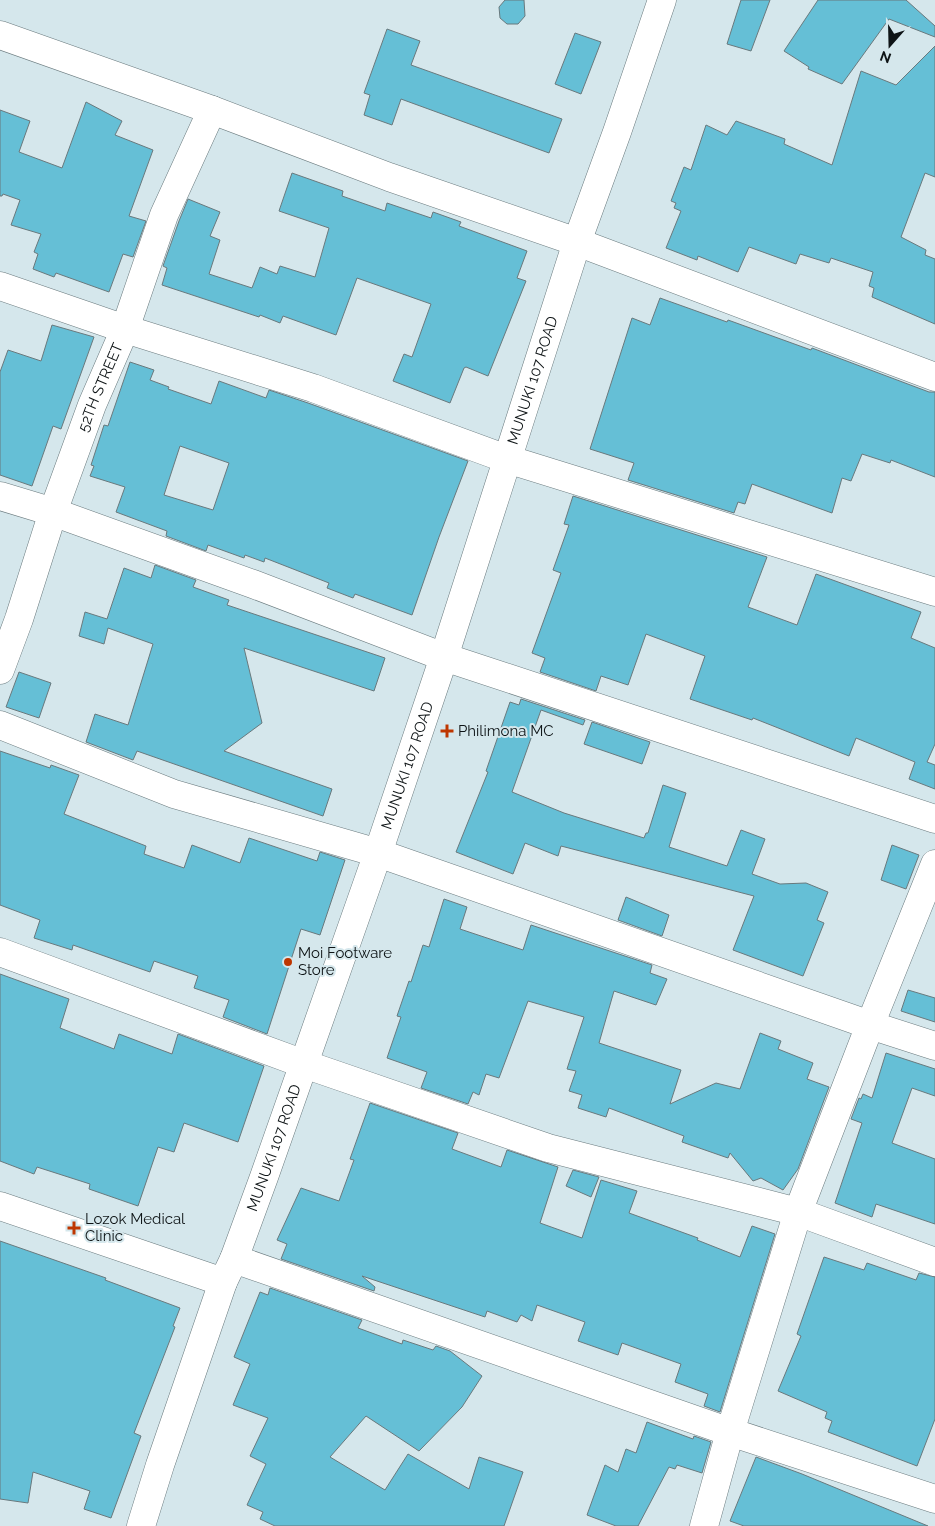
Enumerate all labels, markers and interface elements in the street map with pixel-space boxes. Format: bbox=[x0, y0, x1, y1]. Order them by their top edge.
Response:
north arrow bbox=[865, 20, 915, 70]
text: N bbox=[878, 48, 893, 67]
street label: MUNUKI 107 ROAD bbox=[504, 314, 562, 447]
street label: 52TH STREET bbox=[74, 340, 127, 434]
street label: MUNUKI 107 ROAD bbox=[378, 699, 437, 832]
place label: Philimona MC bbox=[458, 722, 554, 740]
marker: Philimona MC bbox=[440, 724, 454, 738]
place label: Moi Footware Store bbox=[298, 944, 392, 979]
marker: Moi Footware Store bbox=[282, 956, 294, 968]
street label: MUNUKI 107 ROAD bbox=[243, 1082, 305, 1214]
place label: Lozok Medical Clinic bbox=[85, 1210, 186, 1245]
marker: Lozok Medical Clinic bbox=[67, 1221, 81, 1235]

